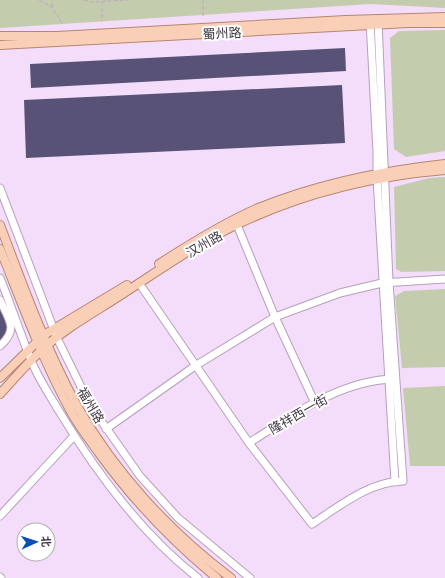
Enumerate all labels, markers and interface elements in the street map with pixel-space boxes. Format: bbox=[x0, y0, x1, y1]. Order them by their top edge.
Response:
street label: 蜀州路 bbox=[202, 25, 242, 42]
street label: 汉州路 bbox=[184, 228, 225, 261]
street label: 福州路 bbox=[74, 385, 107, 426]
street label: 隆祥西一街 bbox=[266, 392, 330, 437]
north arrow bbox=[16, 522, 56, 562]
text: 北 bbox=[39, 536, 52, 547]

